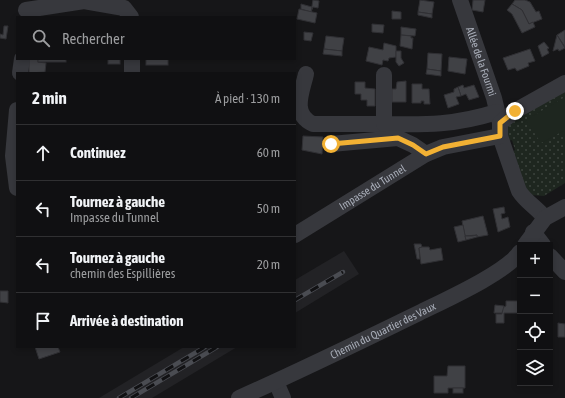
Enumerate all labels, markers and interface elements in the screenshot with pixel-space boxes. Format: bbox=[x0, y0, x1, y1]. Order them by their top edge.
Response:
search box bbox=[16, 16, 296, 60]
street label: Allée de la Fourmi bbox=[464, 25, 499, 98]
icon: search bbox=[30, 27, 52, 49]
text: Rechercher bbox=[62, 30, 124, 47]
text: 2 min bbox=[32, 88, 67, 108]
text: À pied · 130 m bbox=[215, 91, 280, 106]
route end bbox=[506, 102, 524, 120]
route start bbox=[322, 135, 340, 153]
icon: ahead bbox=[32, 142, 54, 164]
text: Continuez bbox=[70, 144, 126, 161]
text: 60 m bbox=[257, 145, 280, 160]
street label: Impasse du Tunnel bbox=[337, 162, 408, 212]
text: Tournez à gauche bbox=[70, 193, 165, 210]
icon: left bbox=[32, 198, 54, 220]
text: 50 m bbox=[257, 201, 280, 216]
text: Impasse du Tunnel bbox=[70, 210, 159, 225]
map controls bbox=[517, 242, 553, 386]
button: + bbox=[517, 242, 553, 278]
text: Tournez à gauche bbox=[70, 249, 165, 266]
icon: left bbox=[32, 254, 54, 276]
text: 20 m bbox=[257, 257, 280, 272]
text: chemin des Espillières bbox=[70, 266, 175, 281]
button: − bbox=[517, 278, 553, 314]
street label: Chemin du Quartier des Vaux bbox=[328, 300, 438, 361]
icon: arrive bbox=[32, 310, 54, 332]
text: Arrivée à destination bbox=[70, 312, 184, 329]
button: locate bbox=[517, 314, 553, 350]
button: layers bbox=[517, 350, 553, 386]

